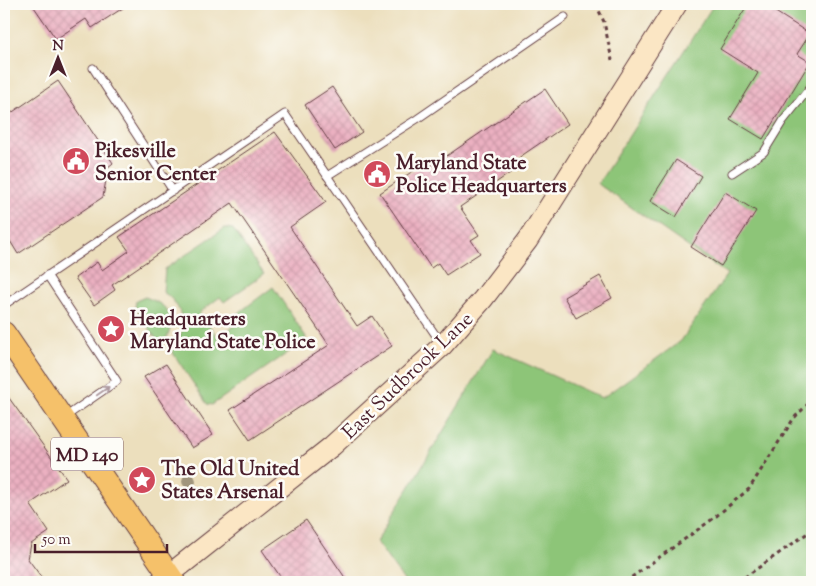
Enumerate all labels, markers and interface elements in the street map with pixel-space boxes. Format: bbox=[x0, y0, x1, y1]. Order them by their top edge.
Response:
north arrow bbox=[32, 32, 82, 82]
text: N bbox=[52, 37, 64, 57]
place label: Pikesville Senior Center bbox=[95, 138, 217, 190]
public building icon: Pikesville Senior Center bbox=[61, 146, 91, 176]
place label: Maryland State Police Headquarters bbox=[396, 150, 567, 202]
public building icon: Maryland State Police Headquarters bbox=[362, 159, 392, 189]
place label: Headquarters Maryland State Police bbox=[130, 306, 316, 358]
street label: East Sudbrook Lane bbox=[337, 306, 481, 447]
place icon: Headquarters Maryland State Police bbox=[96, 314, 126, 344]
one-way arrow bbox=[95, 386, 109, 396]
road number: MD 140 bbox=[51, 438, 123, 470]
place label: The Old United States Arsenal bbox=[161, 456, 300, 508]
place icon: The Old United States Arsenal bbox=[127, 465, 157, 495]
scale bar bbox=[35, 521, 168, 553]
text: 50 m bbox=[41, 530, 71, 551]

